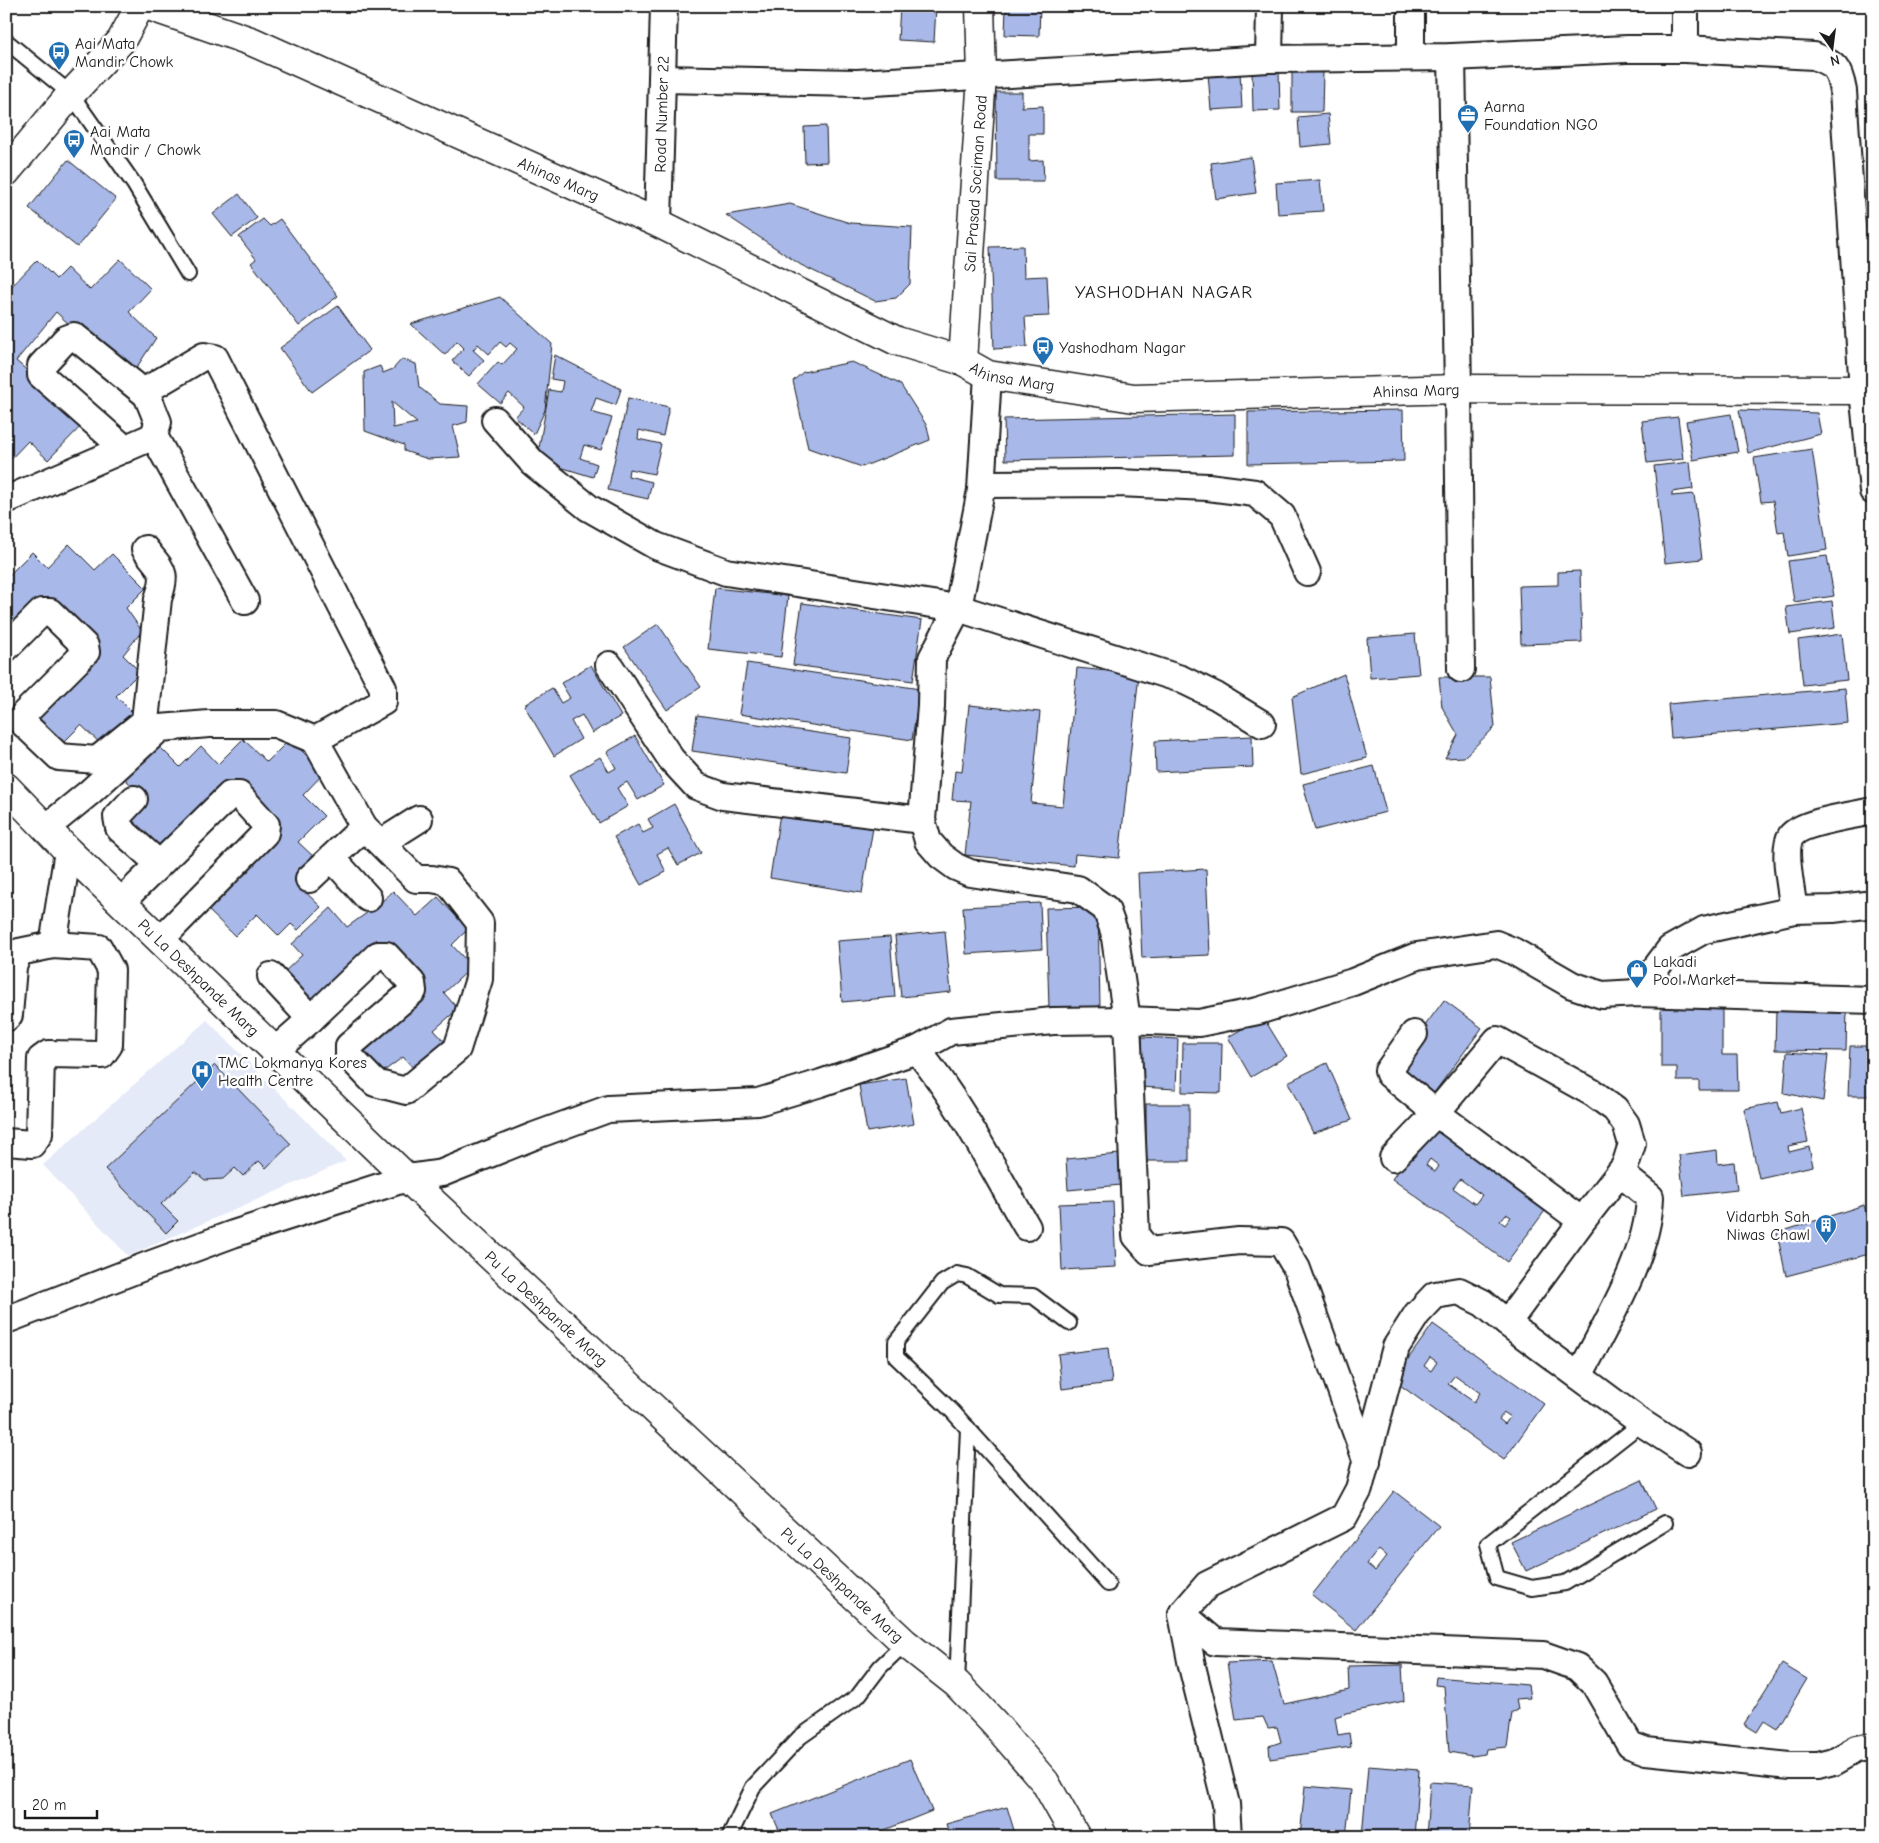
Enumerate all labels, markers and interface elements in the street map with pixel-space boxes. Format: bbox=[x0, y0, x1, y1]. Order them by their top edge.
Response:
north arrow bbox=[1806, 22, 1856, 72]
place label: Aai Mata Mandir Chowk bbox=[75, 35, 174, 71]
bus stop icon: Aai Mata Mandir Chowk bbox=[47, 40, 71, 71]
text: N bbox=[1829, 51, 1842, 69]
street label: Road Number 22 bbox=[651, 55, 673, 173]
street label: Sai Prasad Sociman Road bbox=[961, 95, 991, 272]
place label: Aarna Foundation NGO bbox=[1484, 98, 1598, 134]
office icon: Aarna Foundation NGO bbox=[1456, 103, 1480, 134]
place label: Aai Mata Mandir / Chowk bbox=[90, 123, 201, 159]
bus stop icon: Aai Mata Mandir / Chowk bbox=[62, 128, 86, 159]
street label: Ahinas Marg bbox=[515, 154, 602, 205]
district label: YASHODHAN NAGAR bbox=[1075, 282, 1253, 303]
bus stop icon: Yashodham Nagar bbox=[1031, 335, 1055, 366]
place label: Yashodham Nagar bbox=[1059, 339, 1186, 357]
street label: Ahinsa Marg bbox=[966, 359, 1056, 395]
street label: Ahinsa Marg bbox=[1373, 381, 1460, 401]
street label: Pu La Deshpande Marg bbox=[134, 916, 262, 1040]
place label: Lakadi Pool Market bbox=[1653, 953, 1736, 989]
shop icon: Lakadi Pool Market bbox=[1625, 958, 1649, 989]
place label: TMC Lokmanya Kores Health Centre bbox=[218, 1054, 367, 1090]
hospital icon: TMC Lokmanya Kores Health Centre bbox=[190, 1059, 214, 1090]
place label: Vidarbh Sah Niwas Chawl bbox=[1727, 1208, 1810, 1244]
building icon: Vidarbh Sah Niwas Chawl bbox=[1814, 1213, 1838, 1244]
street label: Pu La Deshpande Marg bbox=[481, 1248, 611, 1370]
street label: Pu La Deshpande Marg bbox=[777, 1524, 907, 1647]
scale bar bbox=[25, 1788, 98, 1820]
text: 20 m bbox=[32, 1796, 66, 1814]

